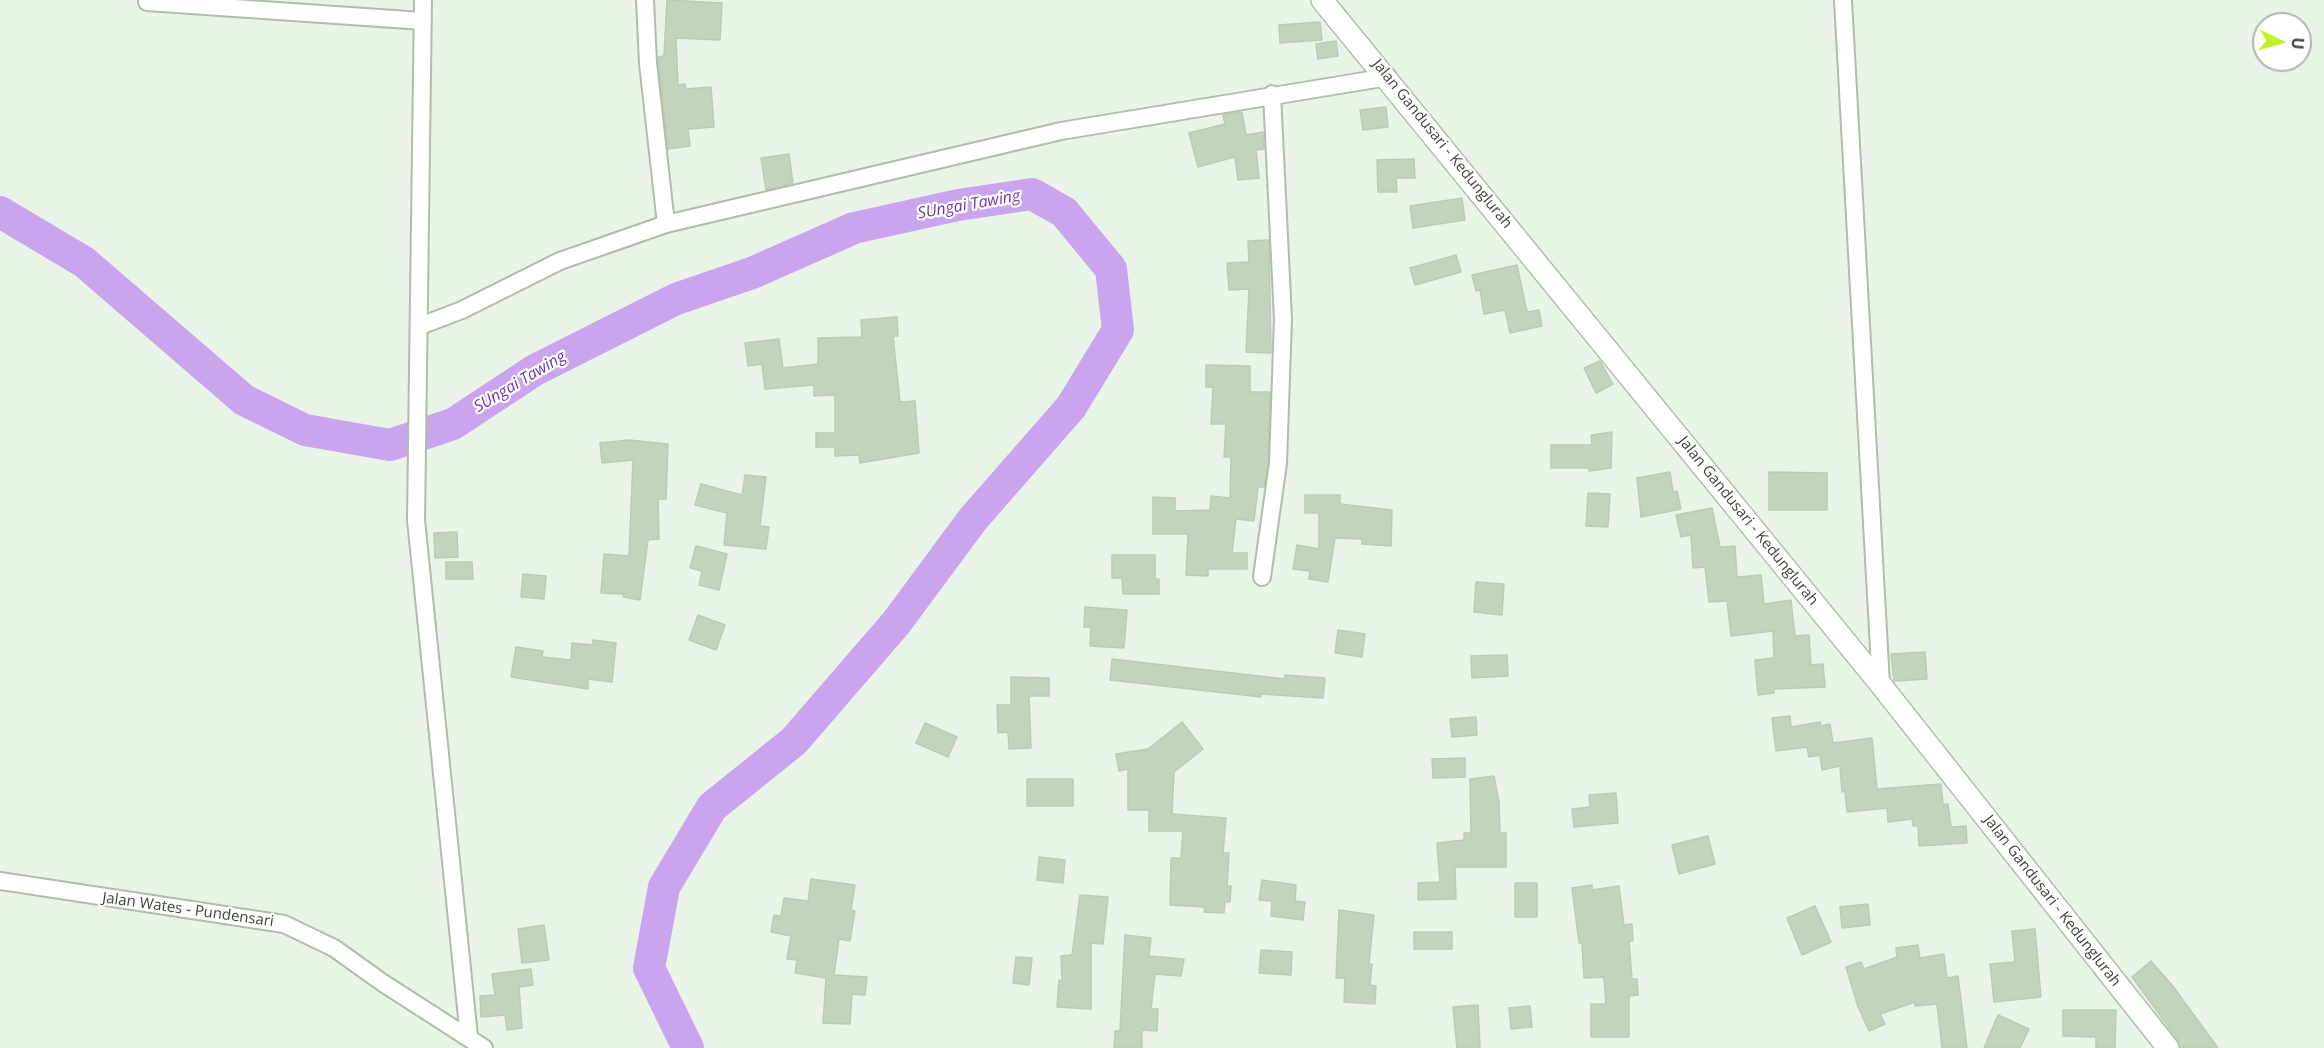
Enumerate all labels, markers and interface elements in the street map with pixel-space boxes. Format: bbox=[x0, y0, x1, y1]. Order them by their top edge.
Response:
north arrow bbox=[2252, 12, 2312, 72]
text: U bbox=[2286, 36, 2309, 50]
street label: Jalan Gandusari - Kedunglurah bbox=[1368, 56, 1516, 232]
water label: SUngai Tawing bbox=[916, 187, 1022, 223]
water label: SUngai Tawing bbox=[471, 347, 569, 417]
street label: Jalan Gandusari - Kedunglurah bbox=[1674, 433, 1822, 609]
street label: Jalan Gandusari - Kedunglurah bbox=[1980, 812, 2124, 990]
street label: Jalan Wates - Pundensari bbox=[101, 889, 275, 931]

